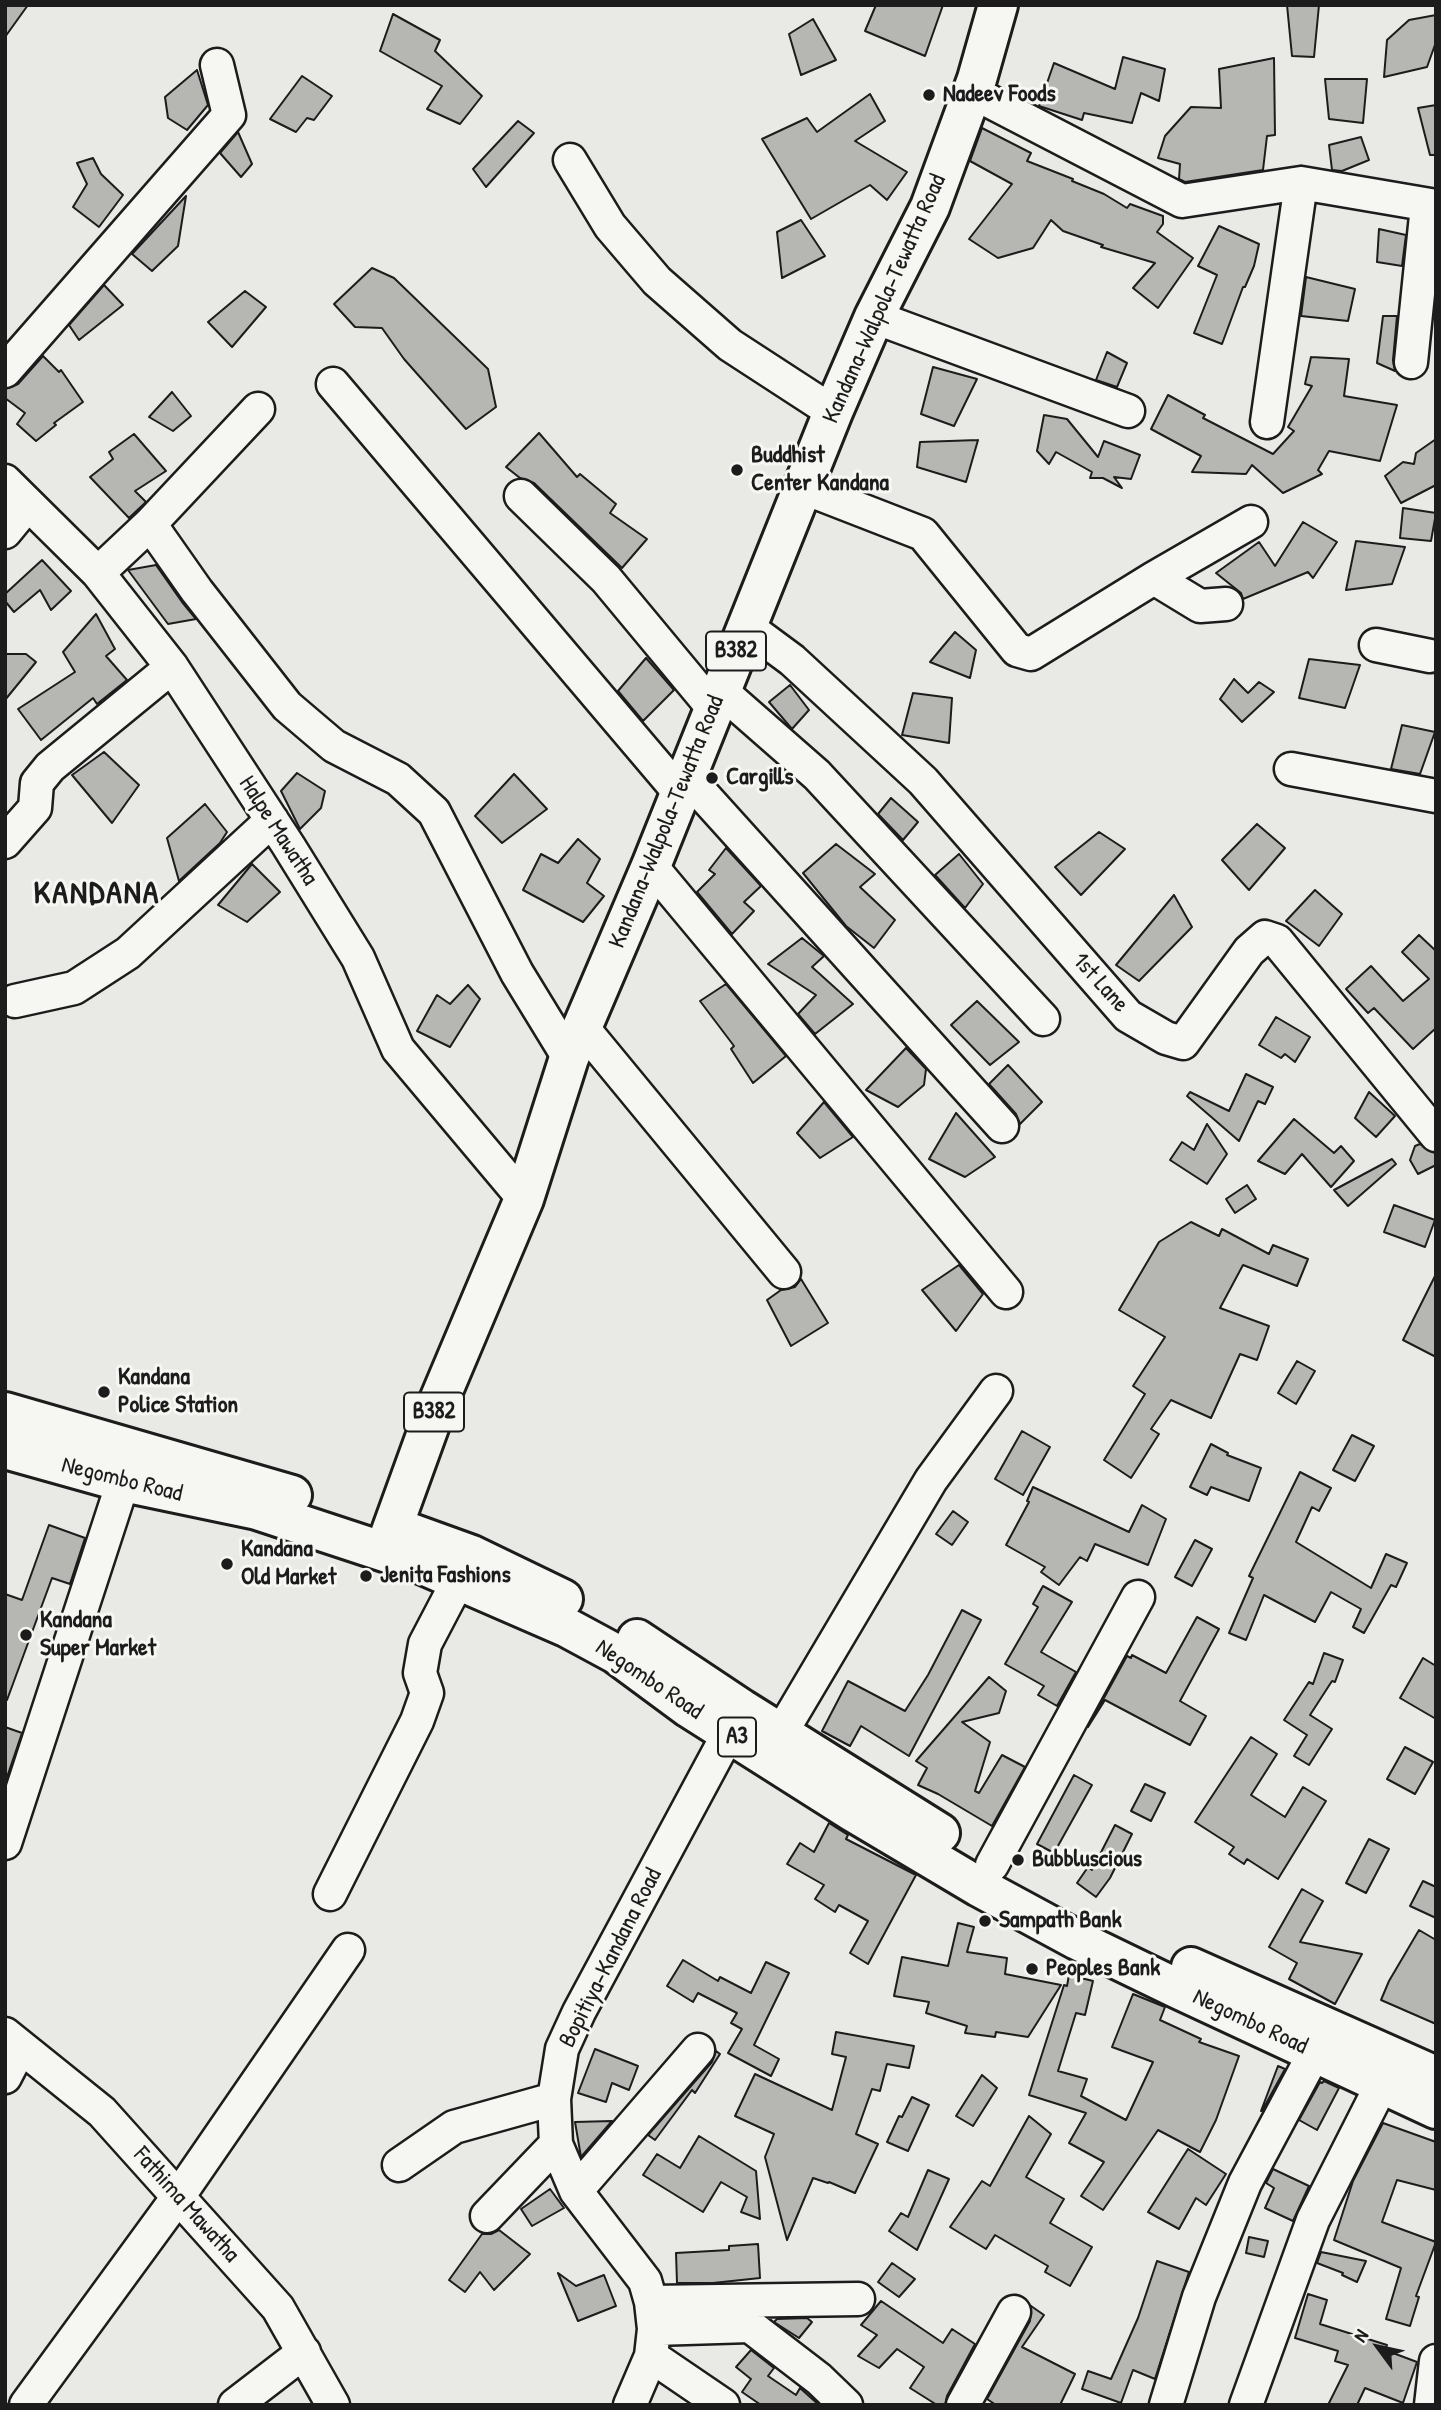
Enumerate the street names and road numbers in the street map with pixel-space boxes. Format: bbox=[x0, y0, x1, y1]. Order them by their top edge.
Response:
street label: Kandana-Walpola-Tewatta Road bbox=[817, 170, 953, 428]
road number: B382 bbox=[706, 632, 766, 670]
street label: Kandana-Walpola-Tewatta Road bbox=[603, 692, 731, 952]
street label: Halpe Mawatha bbox=[232, 771, 324, 891]
street label: 1st Lane bbox=[1066, 947, 1134, 1019]
road number: B382 bbox=[404, 1392, 464, 1432]
street label: Negombo Road bbox=[59, 1451, 185, 1509]
street label: Negombo Road bbox=[590, 1634, 708, 1726]
road number: A3 bbox=[718, 1718, 756, 1756]
street label: Bopitiya-Kandana Road bbox=[553, 1864, 669, 2052]
street label: Negombo Road bbox=[1188, 1983, 1312, 2061]
street label: Fathima Mawatha bbox=[127, 2141, 245, 2269]

